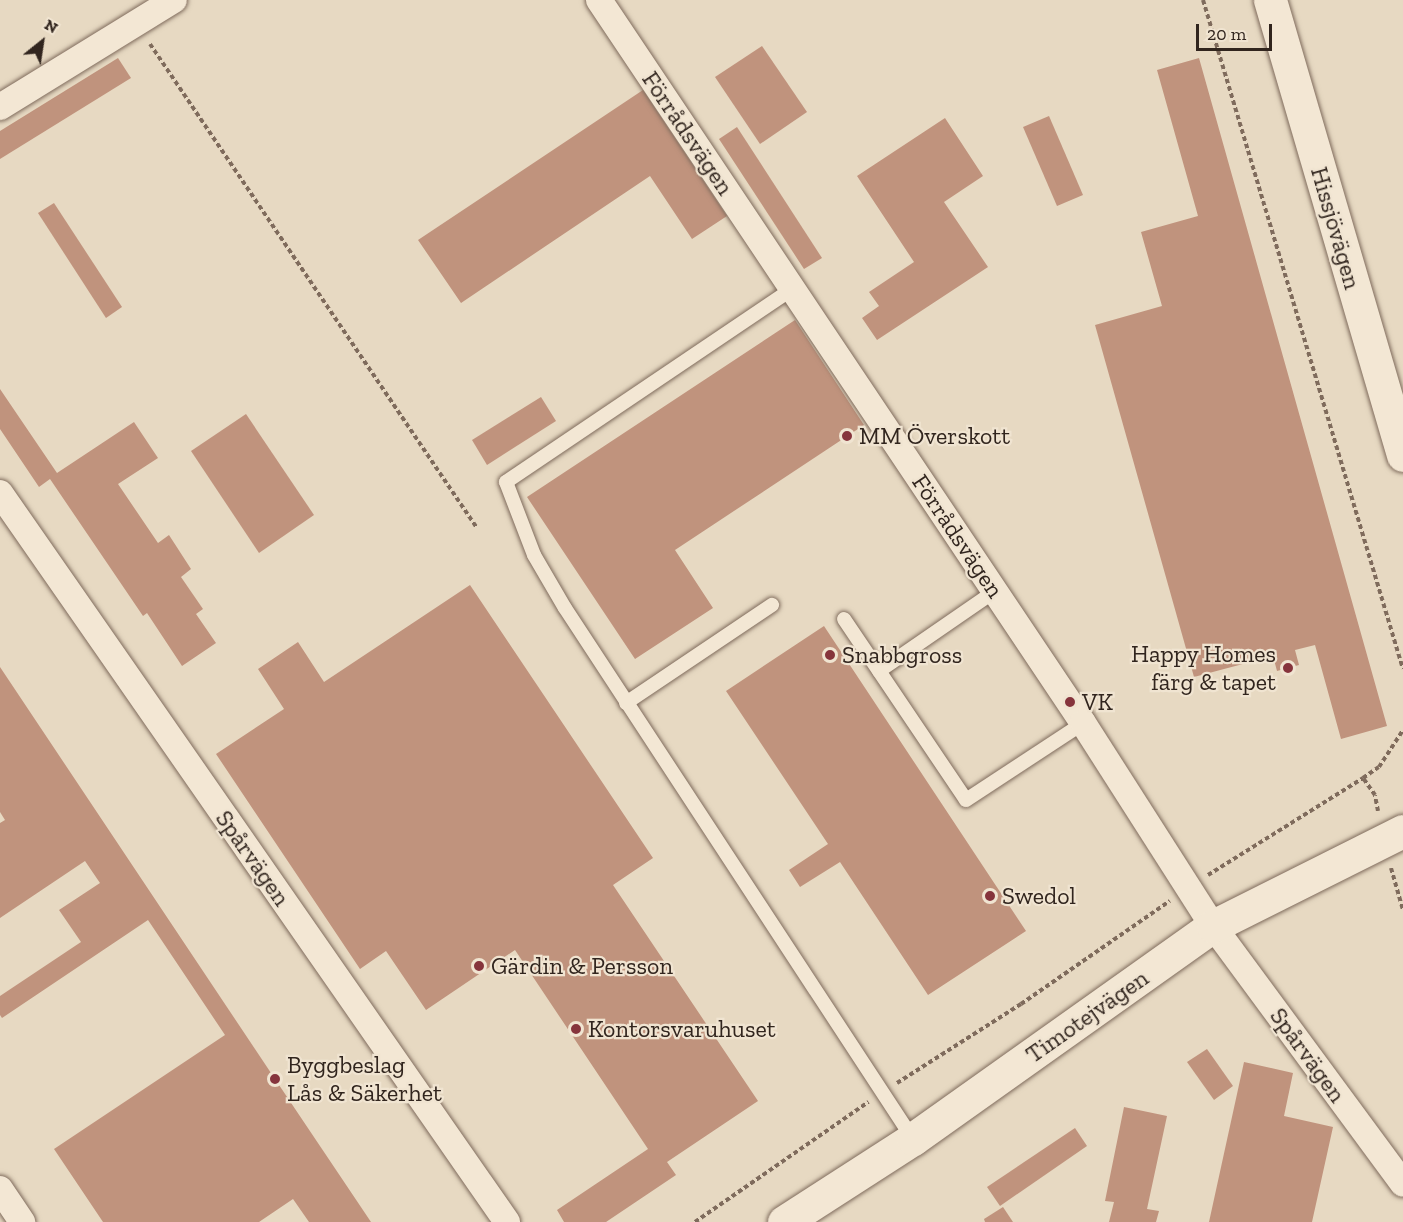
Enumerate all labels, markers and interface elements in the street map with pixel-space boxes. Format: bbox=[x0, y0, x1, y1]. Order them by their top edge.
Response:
north arrow bbox=[12, 12, 72, 72]
scale bar bbox=[1199, 12, 1276, 50]
text: N bbox=[41, 15, 61, 37]
text: 20 m bbox=[1207, 23, 1246, 45]
street label: Förrådsvägen bbox=[636, 66, 740, 200]
street label: Hissjövägen bbox=[1305, 164, 1367, 292]
place label: MM Överskott bbox=[859, 422, 1010, 450]
marker: MM Överskott bbox=[840, 429, 854, 443]
street label: Förrådsvägen bbox=[906, 469, 1010, 603]
place label: Happy Homes färg & tapet bbox=[1130, 640, 1276, 696]
place label: Snabbgross bbox=[842, 641, 962, 669]
marker: Snabbgross bbox=[823, 648, 837, 662]
marker: Happy Homes färg & tapet bbox=[1281, 661, 1295, 675]
place label: VK bbox=[1082, 688, 1113, 716]
marker: VK bbox=[1063, 695, 1077, 709]
street label: Spårvägen bbox=[210, 805, 296, 911]
place label: Swedol bbox=[1002, 882, 1076, 910]
marker: Swedol bbox=[983, 889, 997, 903]
place label: Gärdin & Persson bbox=[491, 952, 673, 980]
marker: Gärdin & Persson bbox=[472, 959, 486, 973]
street label: Timotejvägen bbox=[1020, 963, 1154, 1069]
street label: Spårvägen bbox=[1264, 1002, 1352, 1108]
place label: Kontorsvaruhuset bbox=[588, 1015, 776, 1043]
marker: Kontorsvaruhuset bbox=[569, 1022, 583, 1036]
place label: Byggbeslag Lås & Säkerhet bbox=[287, 1051, 442, 1107]
marker: Byggbeslag Lås & Säkerhet bbox=[268, 1072, 282, 1086]

